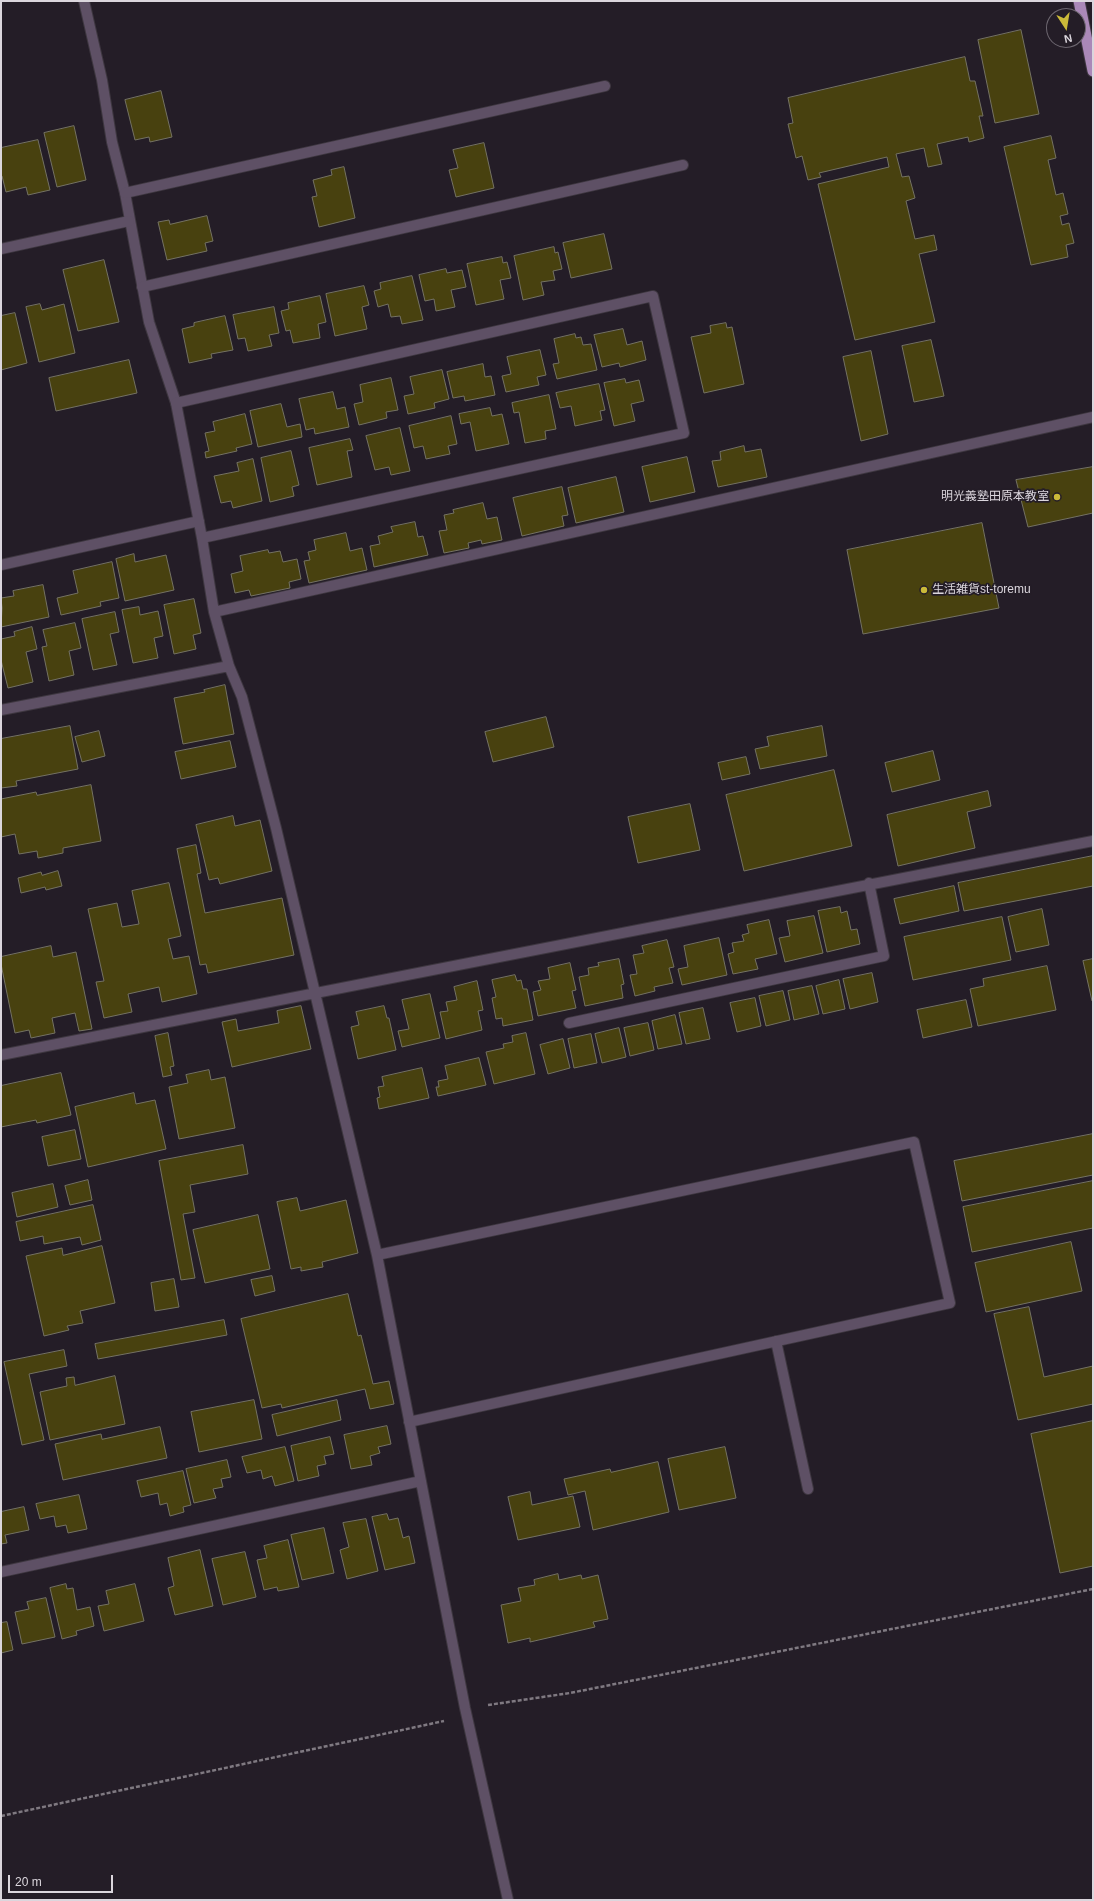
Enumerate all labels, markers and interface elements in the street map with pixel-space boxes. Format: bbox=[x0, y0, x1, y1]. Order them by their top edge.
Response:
north arrow bbox=[1046, 8, 1086, 48]
text: N bbox=[1063, 32, 1073, 45]
place label: 明光義塾田原本教室 bbox=[941, 490, 1049, 504]
marker: 明光義塾田原本教室 bbox=[1052, 492, 1062, 502]
place label: 生活雑貨st-toremu bbox=[932, 583, 1031, 597]
marker: 生活雑貨st-toremu bbox=[919, 585, 929, 595]
scale bar bbox=[10, 1867, 115, 1893]
text: 20 m bbox=[15, 1875, 42, 1889]

